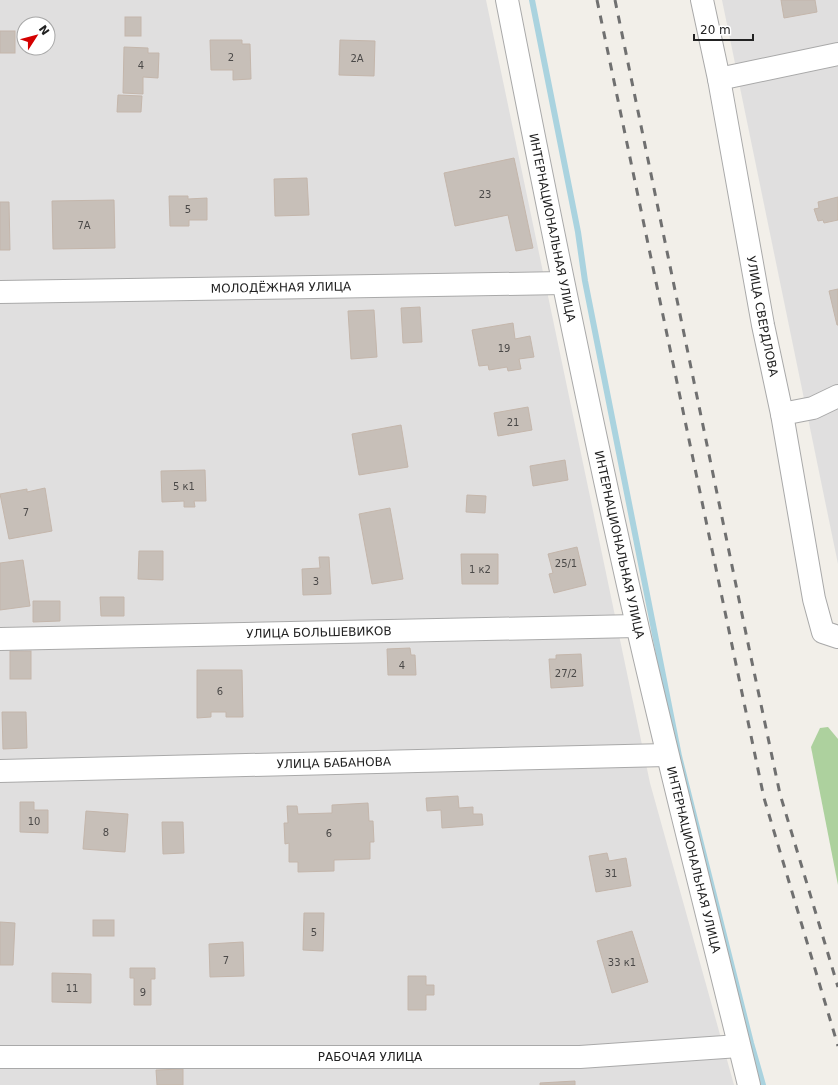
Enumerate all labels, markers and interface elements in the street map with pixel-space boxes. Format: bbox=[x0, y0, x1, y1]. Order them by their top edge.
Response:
north arrow bbox=[16, 16, 56, 56]
scale bar bbox=[694, 16, 753, 42]
text: N bbox=[36, 23, 52, 38]
text: 20 m bbox=[700, 23, 731, 37]
house number: 2 bbox=[228, 52, 234, 63]
house number: 2А bbox=[350, 53, 364, 64]
house number: 4 bbox=[138, 60, 144, 71]
street label: ИНТЕРНАЦИОНАЛЬНАЯ УЛИЦА bbox=[526, 132, 578, 324]
house number: 23 bbox=[479, 189, 491, 200]
house number: 5 bbox=[185, 204, 191, 215]
house number: 7А bbox=[77, 220, 91, 231]
street label: УЛИЦА СВЕРДЛОВА bbox=[744, 255, 781, 379]
street label: МОЛОДЁЖНАЯ УЛИЦА bbox=[211, 279, 352, 296]
house number: 19 bbox=[498, 343, 510, 354]
house number: 21 bbox=[507, 417, 519, 428]
street label: ИНТЕРНАЦИОНАЛЬНАЯ УЛИЦА bbox=[592, 449, 647, 641]
house number: 5 к1 bbox=[173, 481, 195, 492]
house number: 7 bbox=[23, 507, 29, 518]
house number: 25/1 bbox=[555, 558, 577, 569]
house number: 1 к2 bbox=[469, 564, 491, 575]
house number: 3 bbox=[313, 576, 319, 587]
street label: УЛИЦА БОЛЬШЕВИКОВ bbox=[246, 624, 392, 641]
house number: 4 bbox=[399, 660, 405, 671]
house number: 27/2 bbox=[555, 668, 577, 679]
house number: 6 bbox=[217, 686, 223, 697]
street label: УЛИЦА БАБАНОВА bbox=[276, 755, 392, 771]
street label: ИНТЕРНАЦИОНАЛЬНАЯ УЛИЦА bbox=[664, 765, 724, 956]
house number: 10 bbox=[28, 816, 40, 827]
house number: 8 bbox=[103, 827, 109, 838]
house number: 6 bbox=[326, 828, 332, 839]
house number: 31 bbox=[605, 868, 617, 879]
house number: 5 bbox=[311, 927, 317, 938]
house number: 7 bbox=[223, 955, 229, 966]
house number: 33 к1 bbox=[608, 957, 636, 968]
house number: 11 bbox=[66, 983, 78, 994]
house number: 9 bbox=[140, 987, 146, 998]
street label: РАБОЧАЯ УЛИЦА bbox=[318, 1050, 423, 1064]

